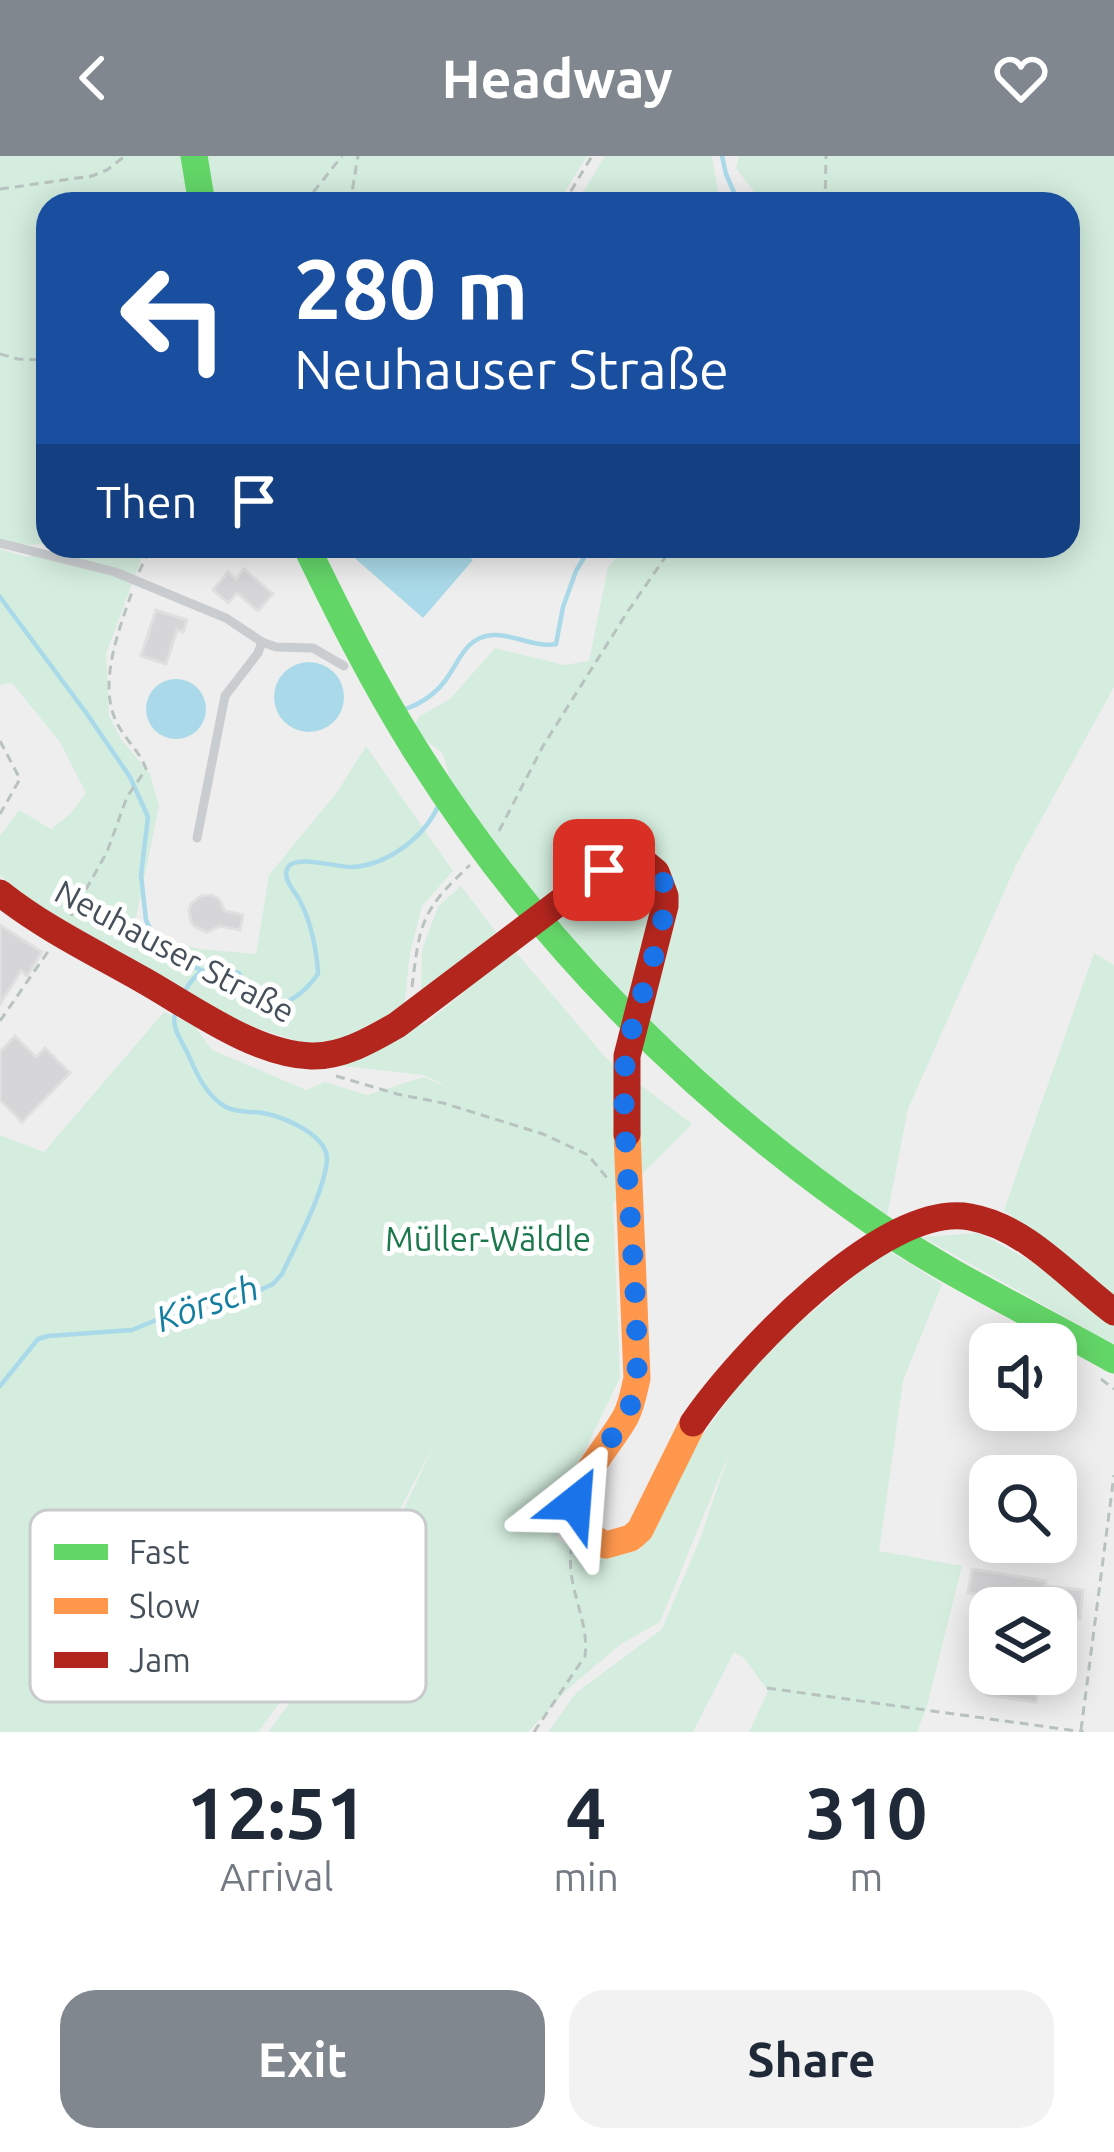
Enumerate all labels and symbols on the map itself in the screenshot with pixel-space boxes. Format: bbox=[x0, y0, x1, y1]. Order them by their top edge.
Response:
pin bbox=[553, 819, 655, 921]
street label: Neuhauser Straße bbox=[49, 872, 301, 1029]
park label: Müller-Wäldle bbox=[385, 1220, 591, 1257]
water label: Körsch bbox=[150, 1266, 264, 1339]
position arrow bbox=[512, 1440, 638, 1566]
legend bbox=[30, 1510, 426, 1702]
text: Fast bbox=[129, 1533, 189, 1570]
text: Slow bbox=[129, 1587, 200, 1624]
text: Jam bbox=[129, 1641, 191, 1678]

